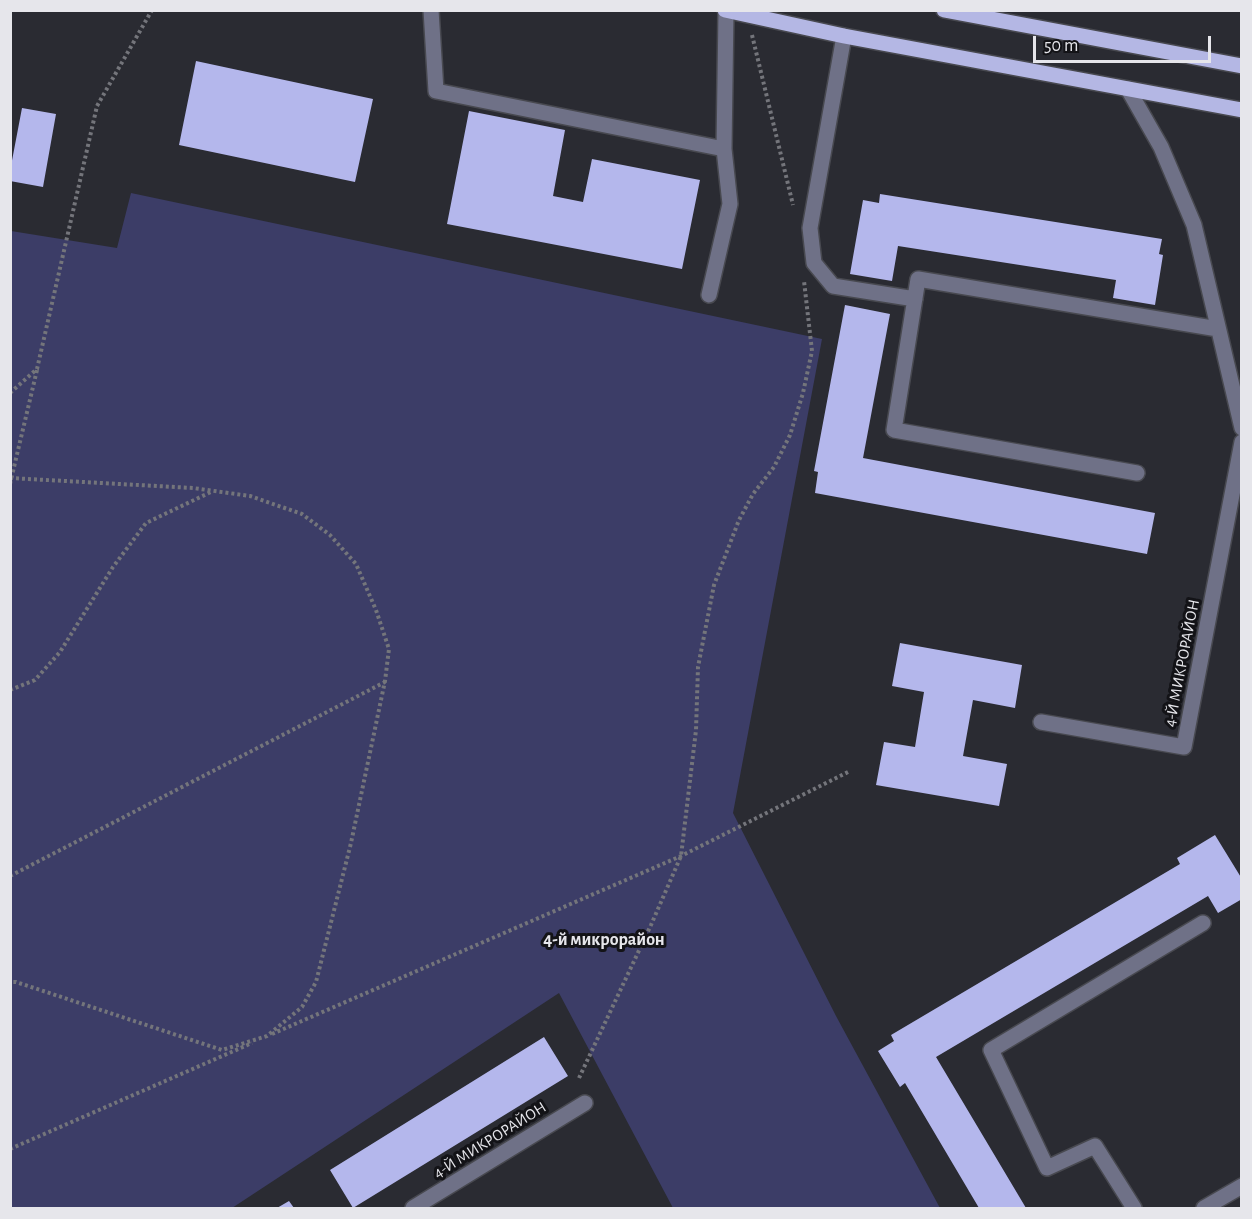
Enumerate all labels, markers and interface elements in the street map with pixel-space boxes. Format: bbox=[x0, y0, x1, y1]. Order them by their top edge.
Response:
scale bar bbox=[1036, 24, 1214, 62]
text: 50 m bbox=[1044, 37, 1078, 55]
street label: 4-Й МИКРОРАЙОН bbox=[1160, 598, 1204, 728]
district label: 4-й микрорайон bbox=[543, 929, 665, 951]
street label: 4-Й МИКРОРАЙОН bbox=[430, 1098, 550, 1182]

